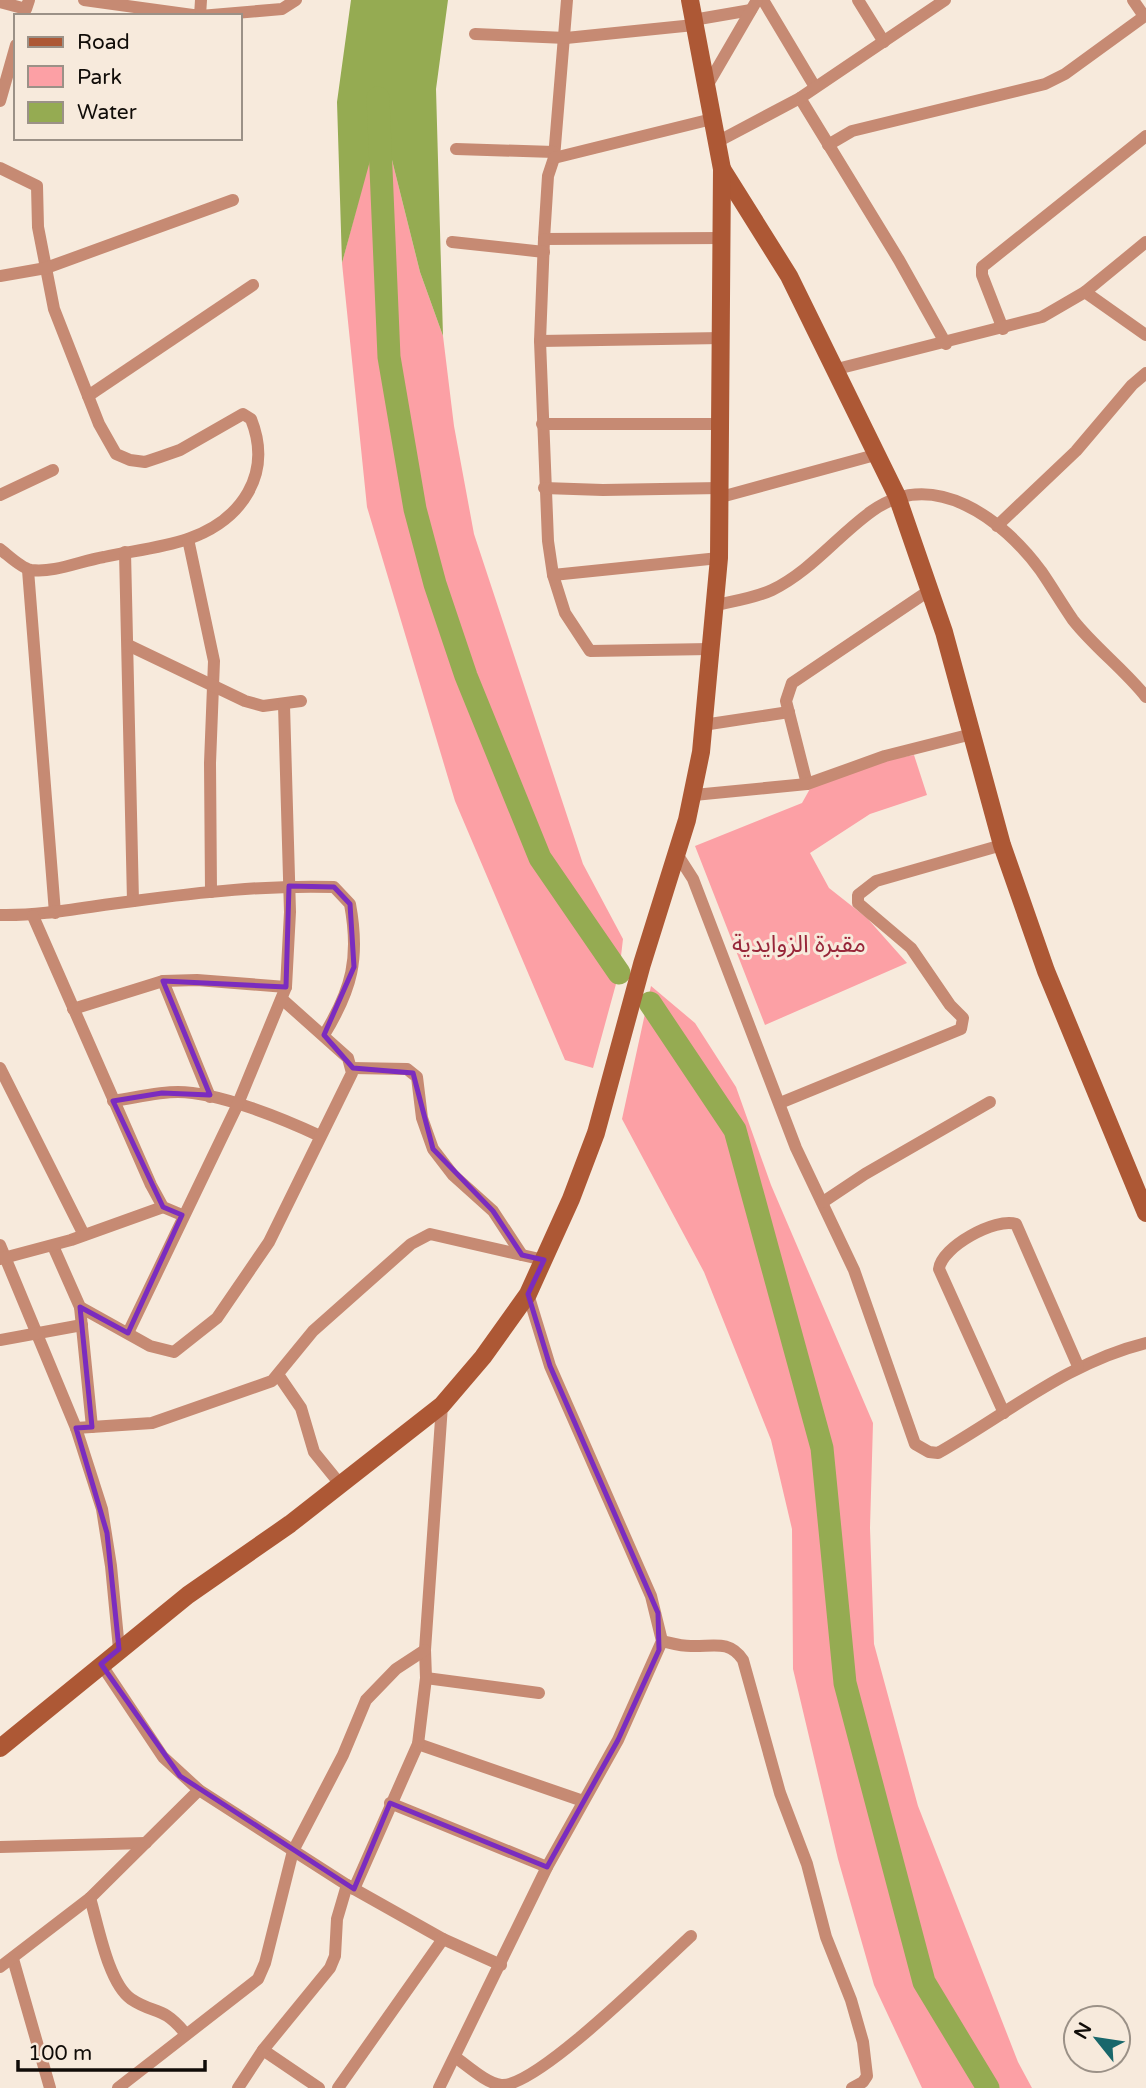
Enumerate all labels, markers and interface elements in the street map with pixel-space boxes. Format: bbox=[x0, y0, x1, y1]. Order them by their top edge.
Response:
legend bbox=[14, 14, 242, 140]
text: Road bbox=[77, 30, 130, 55]
text: Park bbox=[77, 65, 122, 90]
text: Water bbox=[77, 100, 137, 125]
park label: مقبرة الزوايدية bbox=[732, 930, 866, 959]
north arrow bbox=[1062, 2004, 1132, 2074]
text: N bbox=[1070, 2019, 1096, 2043]
scale bar bbox=[18, 2028, 205, 2072]
text: 100 m bbox=[28, 2041, 92, 2066]

